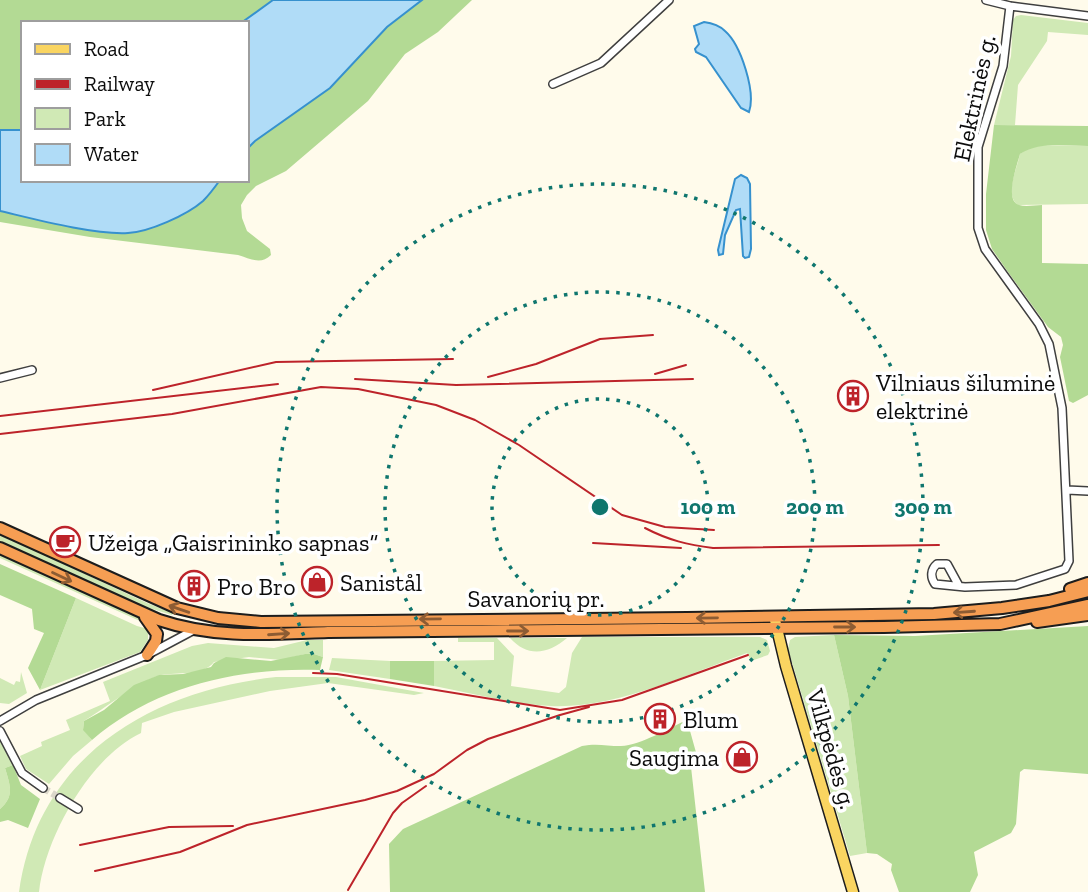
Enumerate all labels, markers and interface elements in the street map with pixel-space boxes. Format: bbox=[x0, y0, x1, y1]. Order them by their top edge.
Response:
legend bbox=[21, 21, 248, 182]
street label: Elektrinės g. bbox=[946, 32, 1002, 164]
text: Road bbox=[84, 36, 130, 61]
text: Railway bbox=[84, 71, 155, 96]
text: Park bbox=[84, 106, 126, 131]
text: Water bbox=[84, 141, 139, 166]
place label: Vilniaus šiluminė elektrinė bbox=[875, 368, 1055, 425]
building icon: Vilniaus šiluminė elektrinė bbox=[836, 379, 870, 413]
text: 100 m bbox=[681, 494, 736, 519]
text: 200 m bbox=[786, 494, 844, 519]
text: 300 m bbox=[894, 494, 952, 519]
centre of rings bbox=[588, 495, 612, 519]
cafe icon: Užeiga „Gaisrininko sapnas“ bbox=[48, 525, 82, 559]
place label: Užeiga „Gaisrininko sapnas“ bbox=[88, 528, 378, 557]
shop icon: Sanistål bbox=[300, 565, 334, 599]
place label: Sanistål bbox=[340, 568, 422, 597]
building icon: Pro Bro bbox=[177, 569, 211, 603]
one-way arrow bbox=[51, 571, 72, 584]
place label: Pro Bro bbox=[217, 572, 296, 601]
street label: Savanorių pr. bbox=[467, 584, 605, 613]
one-way arrow bbox=[169, 602, 191, 614]
one-way arrow bbox=[953, 606, 976, 619]
one-way arrow bbox=[695, 611, 718, 625]
one-way arrow bbox=[419, 613, 442, 626]
one-way arrow bbox=[833, 620, 856, 634]
one-way arrow bbox=[507, 624, 530, 638]
one-way arrow bbox=[267, 628, 290, 641]
street label: Vilkpėdės g. bbox=[801, 685, 863, 812]
building icon: Blum bbox=[643, 702, 677, 736]
place label: Blum bbox=[683, 705, 738, 734]
shop icon: Saugima bbox=[725, 740, 759, 774]
place label: Saugima bbox=[629, 743, 719, 772]

